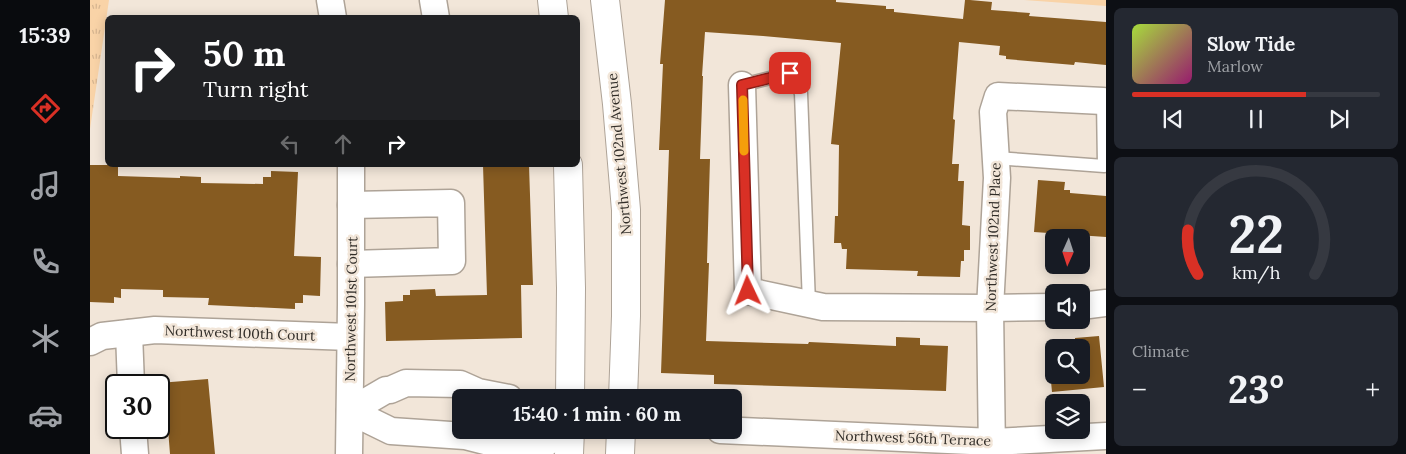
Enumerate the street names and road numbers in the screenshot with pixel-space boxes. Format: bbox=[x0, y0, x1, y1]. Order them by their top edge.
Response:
street label: Northwest 102nd Avenue bbox=[603, 72, 635, 236]
street label: Northwest 102nd Place bbox=[981, 162, 1005, 312]
street label: Northwest 101st Court bbox=[341, 236, 361, 382]
street label: Northwest 100th Court bbox=[164, 321, 316, 345]
street label: Northwest 56th Terrace bbox=[835, 426, 992, 450]

